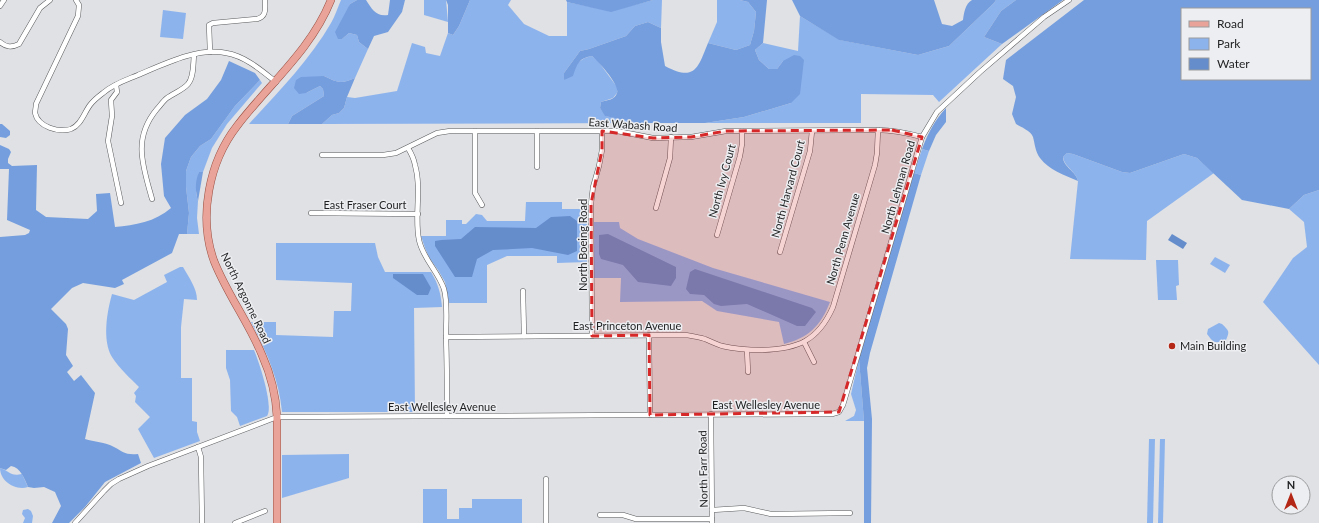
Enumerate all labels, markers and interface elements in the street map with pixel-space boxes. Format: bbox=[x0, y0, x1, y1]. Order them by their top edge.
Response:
legend bbox=[1181, 8, 1311, 80]
text: Road bbox=[1217, 16, 1244, 31]
text: Park bbox=[1217, 36, 1241, 51]
text: Water bbox=[1217, 56, 1250, 71]
street label: East Wabash Road bbox=[588, 115, 678, 134]
street label: North Harvard Court bbox=[768, 139, 807, 239]
street label: North Lehman Road bbox=[878, 139, 917, 235]
street label: North Ivy Court bbox=[705, 143, 738, 219]
street label: North Penn Avenue bbox=[823, 191, 862, 286]
street label: East Fraser Court bbox=[323, 198, 407, 211]
street label: North Boeing Road bbox=[576, 199, 589, 291]
street label: North Argonne Road bbox=[219, 250, 274, 345]
street label: East Princeton Avenue bbox=[573, 319, 682, 332]
place label: Main Building bbox=[1180, 339, 1246, 352]
marker: Main Building bbox=[1167, 341, 1177, 351]
street label: East Wellesley Avenue bbox=[712, 398, 820, 411]
street label: East Wellesley Avenue bbox=[388, 400, 496, 413]
street label: North Farr Road bbox=[695, 430, 710, 508]
north arrow bbox=[1271, 475, 1311, 515]
text: N bbox=[1287, 478, 1295, 491]

